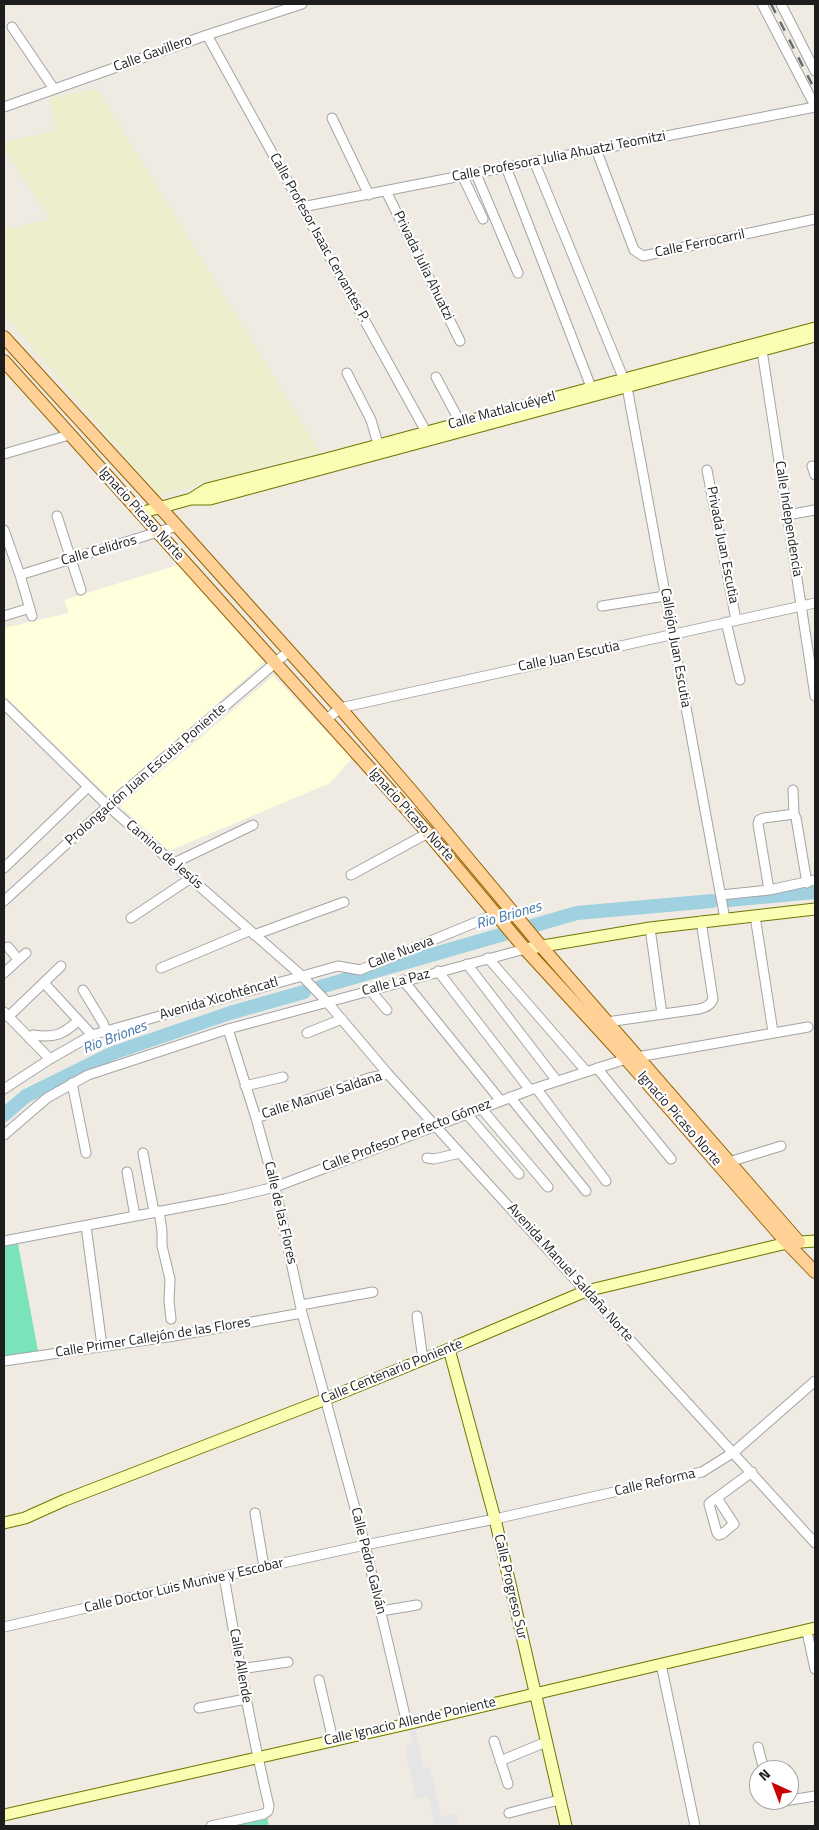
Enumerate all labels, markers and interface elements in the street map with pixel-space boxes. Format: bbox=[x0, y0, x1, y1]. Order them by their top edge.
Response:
street label: Calle Gavillero bbox=[111, 32, 195, 76]
street label: Calle Profesora Julia Ahuatzi Teomitzi bbox=[451, 128, 667, 186]
street label: Calle Profesor Isaac Cervantes P. bbox=[265, 151, 373, 325]
street label: Privada Julia Ahuatzi bbox=[389, 208, 457, 324]
street label: Calle Ferrocarril bbox=[654, 226, 746, 262]
street label: Calle Matlalcuéyetl bbox=[446, 389, 558, 433]
street label: Calle Independencia bbox=[771, 460, 805, 578]
street label: Ignacio Picaso Norte bbox=[95, 464, 187, 564]
street label: Privada Juan Escutia bbox=[702, 485, 742, 605]
street label: Calle Celidros bbox=[59, 532, 139, 570]
street label: Callejón Juan Escutia bbox=[656, 587, 694, 709]
street label: Calle Juan Escutia bbox=[517, 638, 621, 676]
street label: Prolongación Juan Escutia Poniente bbox=[62, 701, 230, 849]
street label: Ignacio Picaso Norte bbox=[365, 765, 457, 865]
street label: Camino de Jesús bbox=[122, 817, 206, 893]
water label: Rio Briones bbox=[474, 898, 544, 934]
street label: Calle Nueva bbox=[366, 933, 436, 973]
street label: Calle La Paz bbox=[360, 966, 432, 1000]
street label: Avenida Xicohténcatl bbox=[158, 974, 280, 1024]
water label: Rio Briones bbox=[81, 1018, 149, 1058]
street label: Ignacio Picaso Norte bbox=[633, 1068, 725, 1170]
street label: Calle Manuel Saldana bbox=[260, 1069, 384, 1123]
street label: Calle Profesor Perfecto Gómez bbox=[320, 1096, 494, 1176]
street label: Calle de las Flores bbox=[260, 1160, 300, 1266]
street label: Avenida Manuel Saldaña Norte bbox=[503, 1200, 637, 1346]
street label: Calle Primer Callejón de las Flores bbox=[54, 1314, 252, 1362]
street label: Calle Centenario Poniente bbox=[319, 1336, 465, 1408]
street label: Calle Reforma bbox=[613, 1466, 697, 1500]
street label: Calle Pedro Galván bbox=[347, 1506, 389, 1616]
street label: Calle Progreso Sur bbox=[490, 1533, 530, 1641]
street label: Calle Doctor Luis Munive y Escobar bbox=[83, 1555, 285, 1617]
street label: Calle Allende bbox=[225, 1628, 255, 1704]
street label: Calle Ignacio Allende Poniente bbox=[323, 1694, 497, 1750]
north arrow bbox=[749, 1760, 799, 1810]
text: N bbox=[753, 1763, 775, 1785]

